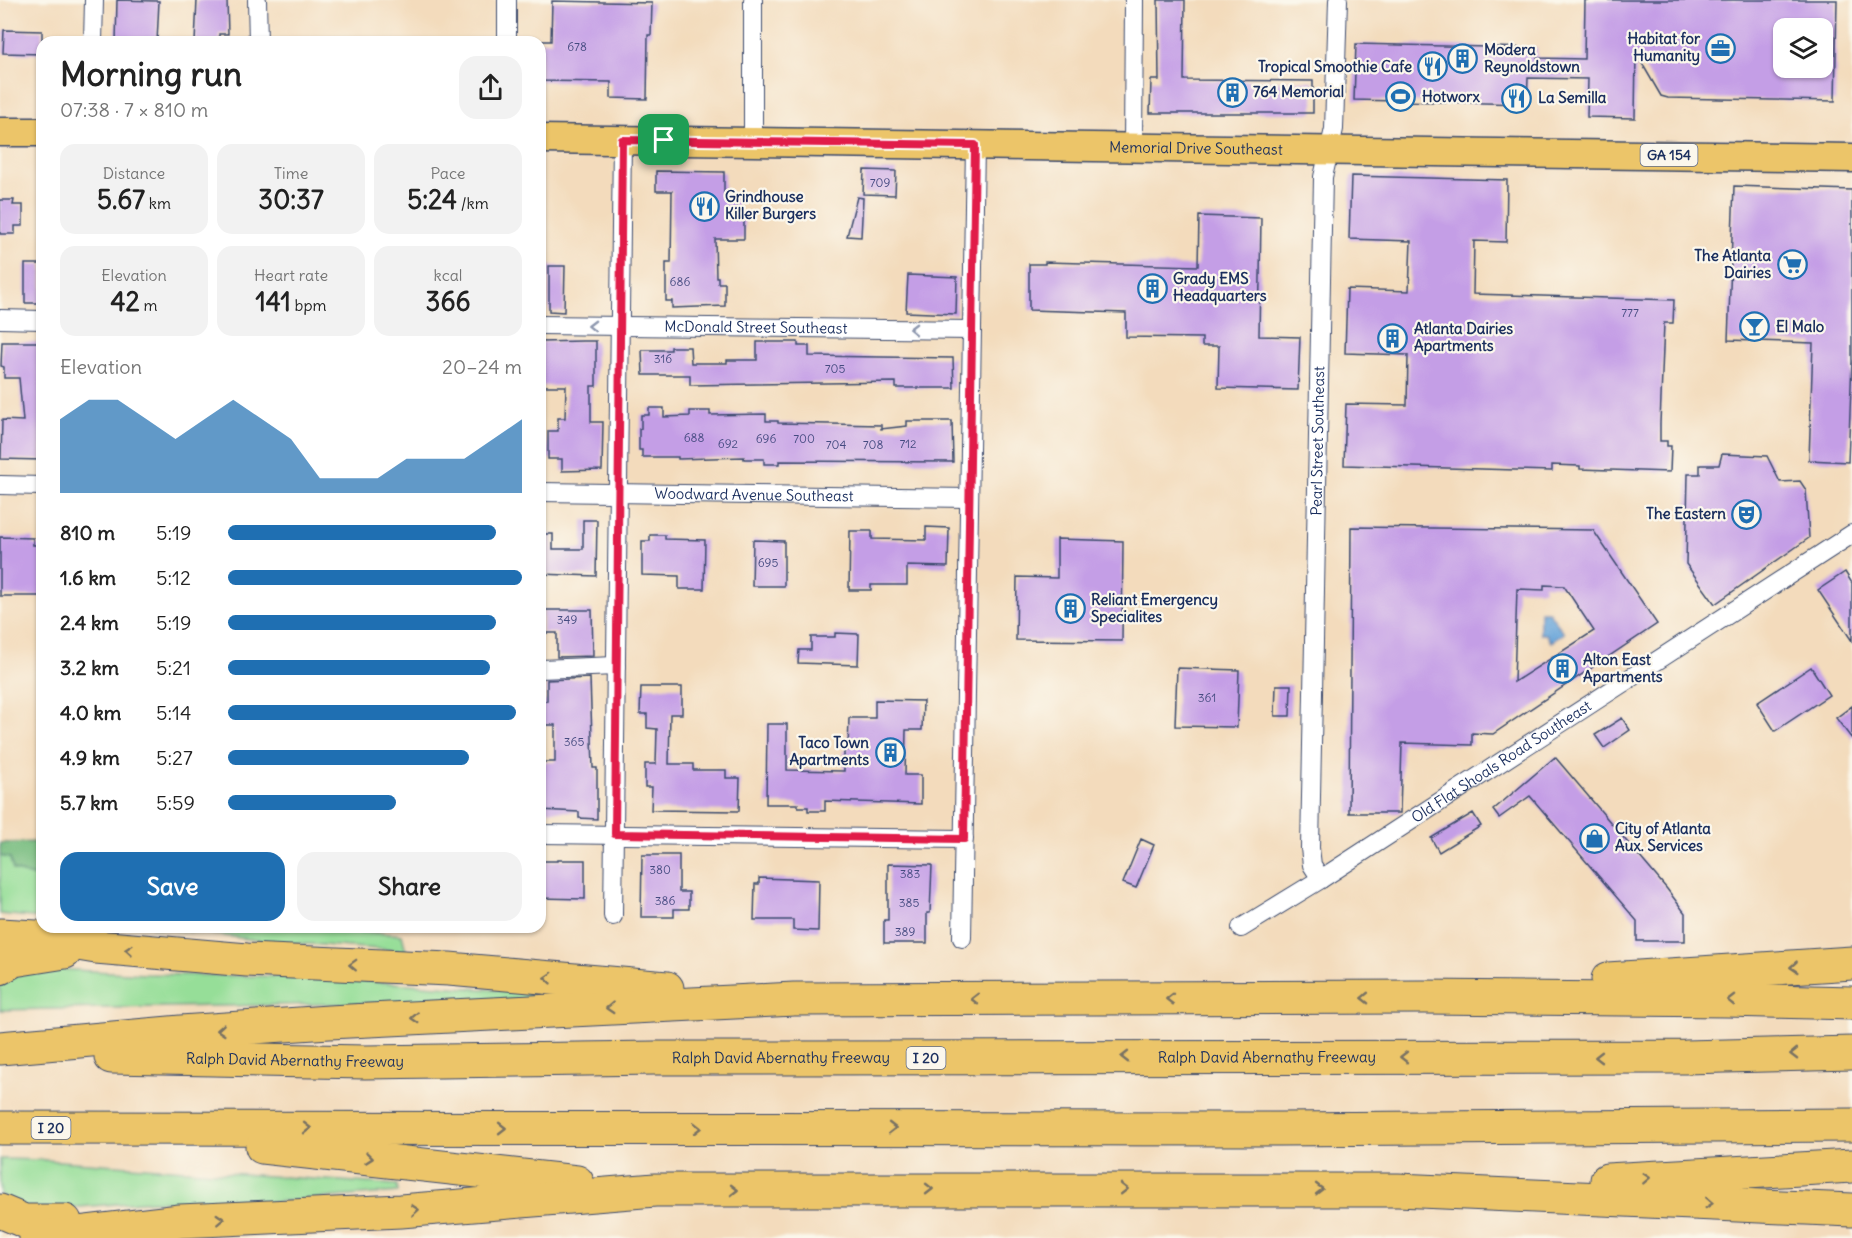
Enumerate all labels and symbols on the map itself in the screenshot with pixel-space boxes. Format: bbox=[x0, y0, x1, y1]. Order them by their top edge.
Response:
place label: Habitat for Humanity bbox=[1628, 29, 1701, 66]
office icon: Habitat for Humanity bbox=[1705, 32, 1737, 64]
house number: 678 bbox=[567, 39, 587, 54]
place label: Modera Reynoldstown bbox=[1484, 40, 1580, 77]
building icon: Modera Reynoldstown bbox=[1447, 43, 1479, 75]
restaurant icon: Tropical Smoothie Cafe bbox=[1417, 51, 1449, 83]
place label: Tropical Smoothie Cafe bbox=[1258, 57, 1412, 77]
building icon: 764 Memorial bbox=[1216, 76, 1248, 108]
sports icon: Hotworx bbox=[1385, 81, 1417, 113]
place label: 764 Memorial bbox=[1253, 82, 1344, 101]
restaurant icon: La Semilla bbox=[1501, 82, 1533, 114]
place label: Hotworx bbox=[1422, 87, 1480, 106]
place label: La Semilla bbox=[1538, 88, 1607, 107]
pin bbox=[638, 114, 689, 165]
street label: Memorial Drive Southeast bbox=[1109, 137, 1283, 159]
road number: GA 154 bbox=[1640, 144, 1698, 166]
house number: 709 bbox=[870, 175, 890, 190]
place label: Grindhouse Killer Burgers bbox=[725, 187, 816, 224]
restaurant icon: Grindhouse Killer Burgers bbox=[688, 190, 720, 222]
place label: The Atlanta Dairies bbox=[1694, 246, 1771, 282]
supermarket icon: The Atlanta Dairies bbox=[1776, 249, 1808, 281]
place label: Grady EMS Headquarters bbox=[1173, 269, 1267, 306]
building icon: Grady EMS Headquarters bbox=[1136, 272, 1168, 304]
house number: 686 bbox=[670, 274, 690, 289]
house number: 777 bbox=[1621, 305, 1639, 320]
bar icon: El Malo bbox=[1739, 311, 1771, 343]
street label: McDonald Street Southeast bbox=[664, 316, 848, 338]
place label: El Malo bbox=[1776, 317, 1825, 336]
place label: Atlanta Dairies Apartments bbox=[1414, 319, 1513, 356]
one-way arrow bbox=[588, 320, 597, 332]
building icon: Atlanta Dairies Apartments bbox=[1377, 322, 1409, 354]
one-way arrow bbox=[909, 323, 918, 336]
house number: 316 bbox=[654, 351, 672, 366]
house number: 705 bbox=[825, 361, 845, 376]
street label: Pearl Street Southeast bbox=[1306, 366, 1328, 516]
house number: 688 bbox=[684, 430, 704, 445]
house number: 696 bbox=[756, 431, 776, 446]
house number: 700 bbox=[793, 431, 815, 446]
house number: 692 bbox=[718, 436, 739, 451]
house number: 712 bbox=[899, 436, 917, 451]
house number: 704 bbox=[826, 437, 846, 452]
house number: 708 bbox=[863, 437, 883, 452]
street label: Woodward Avenue Southeast bbox=[654, 484, 854, 505]
theatre icon: The Eastern bbox=[1731, 498, 1763, 530]
place label: The Eastern bbox=[1646, 504, 1726, 523]
house number: 695 bbox=[758, 555, 778, 570]
place label: Reliant Emergency Specialites bbox=[1091, 590, 1218, 627]
building icon: Reliant Emergency Specialites bbox=[1054, 593, 1086, 625]
house number: 349 bbox=[557, 612, 577, 627]
place label: Alton East Apartments bbox=[1583, 650, 1663, 687]
building icon: Alton East Apartments bbox=[1546, 653, 1578, 685]
house number: 361 bbox=[1198, 690, 1216, 705]
street label: Old Flat Shoals Road Southeast bbox=[1408, 696, 1595, 827]
place label: Taco Town Apartments bbox=[789, 733, 869, 770]
house number: 365 bbox=[564, 734, 584, 749]
building icon: Taco Town Apartments bbox=[874, 736, 906, 768]
place label: City of Atlanta Aux. Services bbox=[1615, 819, 1711, 855]
shop icon: City of Atlanta Aux. Services bbox=[1578, 822, 1610, 854]
house number: 380 bbox=[649, 862, 671, 877]
house number: 383 bbox=[900, 866, 920, 881]
house number: 386 bbox=[655, 893, 675, 908]
house number: 385 bbox=[899, 895, 919, 910]
house number: 389 bbox=[895, 924, 915, 939]
one-way arrow bbox=[124, 944, 133, 957]
one-way arrow bbox=[349, 958, 358, 971]
one-way arrow bbox=[1789, 960, 1798, 973]
one-way arrow bbox=[543, 972, 552, 985]
one-way arrow bbox=[1361, 992, 1370, 1004]
one-way arrow bbox=[971, 993, 980, 1005]
one-way arrow bbox=[1166, 993, 1175, 1005]
one-way arrow bbox=[1726, 994, 1735, 1006]
one-way arrow bbox=[605, 1002, 614, 1015]
one-way arrow bbox=[411, 1012, 420, 1025]
one-way arrow bbox=[216, 1023, 225, 1036]
road number: I 20 bbox=[906, 1047, 946, 1069]
street label: Ralph David Abernathy Freeway bbox=[1158, 1047, 1376, 1067]
street label: Ralph David Abernathy Freeway bbox=[186, 1048, 404, 1071]
street label: Ralph David Abernathy Freeway bbox=[672, 1048, 890, 1067]
one-way arrow bbox=[1789, 1048, 1798, 1060]
one-way arrow bbox=[1120, 1051, 1129, 1063]
one-way arrow bbox=[1399, 1051, 1408, 1063]
one-way arrow bbox=[1594, 1051, 1603, 1063]
road number: I 20 bbox=[32, 1117, 70, 1139]
one-way arrow bbox=[693, 1121, 702, 1134]
one-way arrow bbox=[303, 1122, 312, 1134]
one-way arrow bbox=[498, 1122, 507, 1134]
one-way arrow bbox=[888, 1122, 897, 1134]
one-way arrow bbox=[364, 1152, 373, 1164]
one-way arrow bbox=[1641, 1171, 1650, 1184]
one-way arrow bbox=[925, 1183, 934, 1195]
one-way arrow bbox=[1120, 1183, 1129, 1195]
one-way arrow bbox=[1315, 1183, 1324, 1195]
one-way arrow bbox=[730, 1184, 739, 1196]
one-way arrow bbox=[1704, 1197, 1713, 1210]
one-way arrow bbox=[410, 1204, 419, 1217]
one-way arrow bbox=[215, 1213, 224, 1226]

